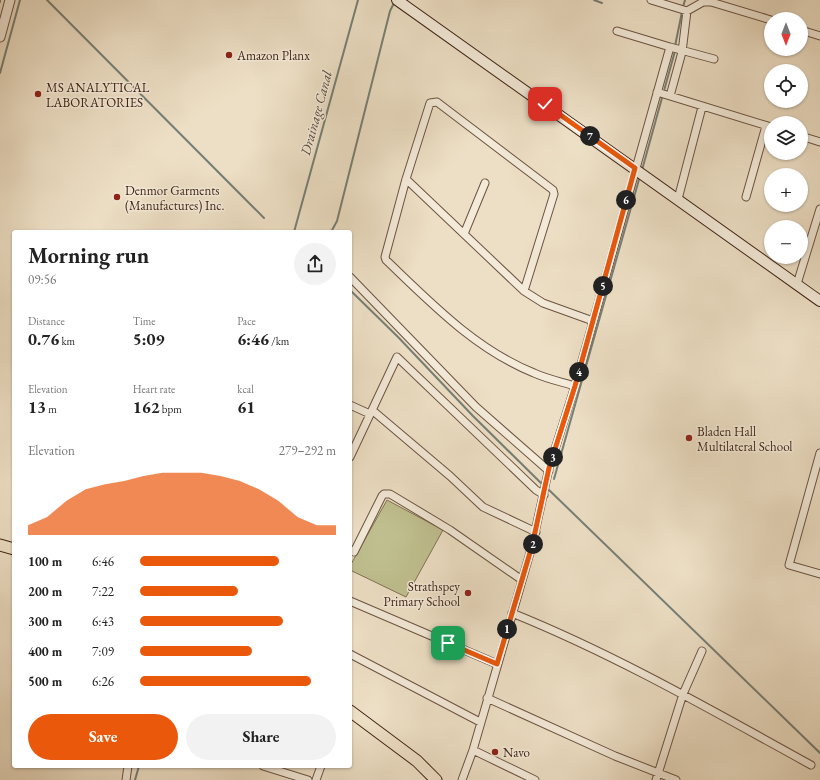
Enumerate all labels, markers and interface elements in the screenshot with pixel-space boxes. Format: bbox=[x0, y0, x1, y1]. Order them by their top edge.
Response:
north arrow bbox=[764, 12, 808, 56]
map controls bbox=[764, 12, 808, 264]
place label: Amazon Planx bbox=[236, 47, 310, 64]
marker: Amazon Planx bbox=[224, 50, 234, 60]
button: locate bbox=[764, 64, 808, 108]
water label: Drainage Canal bbox=[296, 68, 336, 158]
place label: MS ANALYTICAL LABORATORIES bbox=[46, 79, 150, 111]
pin bbox=[528, 87, 562, 121]
marker: MS ANALYTICAL LABORATORIES bbox=[33, 89, 43, 99]
icon: check bbox=[534, 93, 556, 115]
button: layers bbox=[764, 116, 808, 160]
pin: 7 bbox=[580, 126, 600, 146]
text: 7 bbox=[587, 129, 593, 143]
button: + bbox=[764, 168, 808, 212]
place label: Denmor Garments (Manufactures) Inc. bbox=[125, 182, 225, 214]
pin: 6 bbox=[616, 190, 636, 210]
marker: Denmor Garments (Manufactures) Inc. bbox=[112, 192, 122, 202]
text: 6 bbox=[623, 193, 629, 207]
button: − bbox=[764, 220, 808, 264]
text: Morning run bbox=[28, 241, 149, 270]
button: share bbox=[294, 243, 336, 285]
text: 09:56 bbox=[28, 271, 56, 288]
pin: 5 bbox=[593, 276, 613, 296]
text: 5 bbox=[600, 279, 606, 293]
text: Distance bbox=[28, 314, 65, 328]
text: Time bbox=[133, 314, 156, 328]
text: Pace bbox=[237, 314, 256, 328]
text: 0.76 bbox=[28, 328, 59, 350]
text: 5:09 bbox=[133, 328, 164, 350]
text: 6:46 bbox=[237, 328, 269, 350]
text: km bbox=[59, 334, 75, 348]
text: /km bbox=[269, 334, 289, 348]
pin: 4 bbox=[569, 362, 589, 382]
text: 4 bbox=[576, 365, 582, 379]
text: Elevation bbox=[28, 382, 68, 396]
text: Heart rate bbox=[133, 382, 175, 396]
text: kcal bbox=[237, 382, 254, 396]
text: 13 bbox=[28, 396, 46, 418]
text: 162 bbox=[133, 396, 160, 418]
text: 61 bbox=[237, 396, 255, 418]
text: m bbox=[46, 402, 57, 416]
text: bpm bbox=[160, 402, 182, 416]
place label: Bladen Hall Multilateral School bbox=[697, 423, 793, 455]
marker: Bladen Hall Multilateral School bbox=[684, 433, 694, 443]
text: Elevation bbox=[28, 442, 75, 459]
text: 279–292 m bbox=[279, 442, 336, 459]
pin: 3 bbox=[543, 447, 563, 467]
text: 3 bbox=[550, 450, 556, 464]
pin: 2 bbox=[523, 534, 543, 554]
text: 2 bbox=[530, 537, 536, 551]
text: 100 m bbox=[28, 553, 62, 570]
text: 6:46 bbox=[92, 553, 114, 570]
place label: Strathspey Primary School bbox=[384, 578, 460, 610]
text: 200 m bbox=[28, 583, 62, 600]
text: 7:22 bbox=[92, 583, 114, 600]
marker: Strathspey Primary School bbox=[463, 588, 473, 598]
text: 300 m bbox=[28, 613, 62, 630]
text: 6:43 bbox=[92, 613, 114, 630]
pin: 1 bbox=[497, 619, 517, 639]
text: 1 bbox=[504, 622, 510, 636]
pin bbox=[431, 626, 465, 660]
icon: arrive bbox=[437, 632, 459, 654]
text: 400 m bbox=[28, 643, 62, 660]
text: 7:09 bbox=[92, 643, 114, 660]
text: 500 m bbox=[28, 673, 62, 690]
text: 6:26 bbox=[92, 673, 114, 690]
button: Save bbox=[28, 714, 178, 760]
button: Share bbox=[186, 714, 336, 760]
place label: Navo bbox=[503, 744, 530, 761]
marker: Navo bbox=[490, 747, 500, 757]

